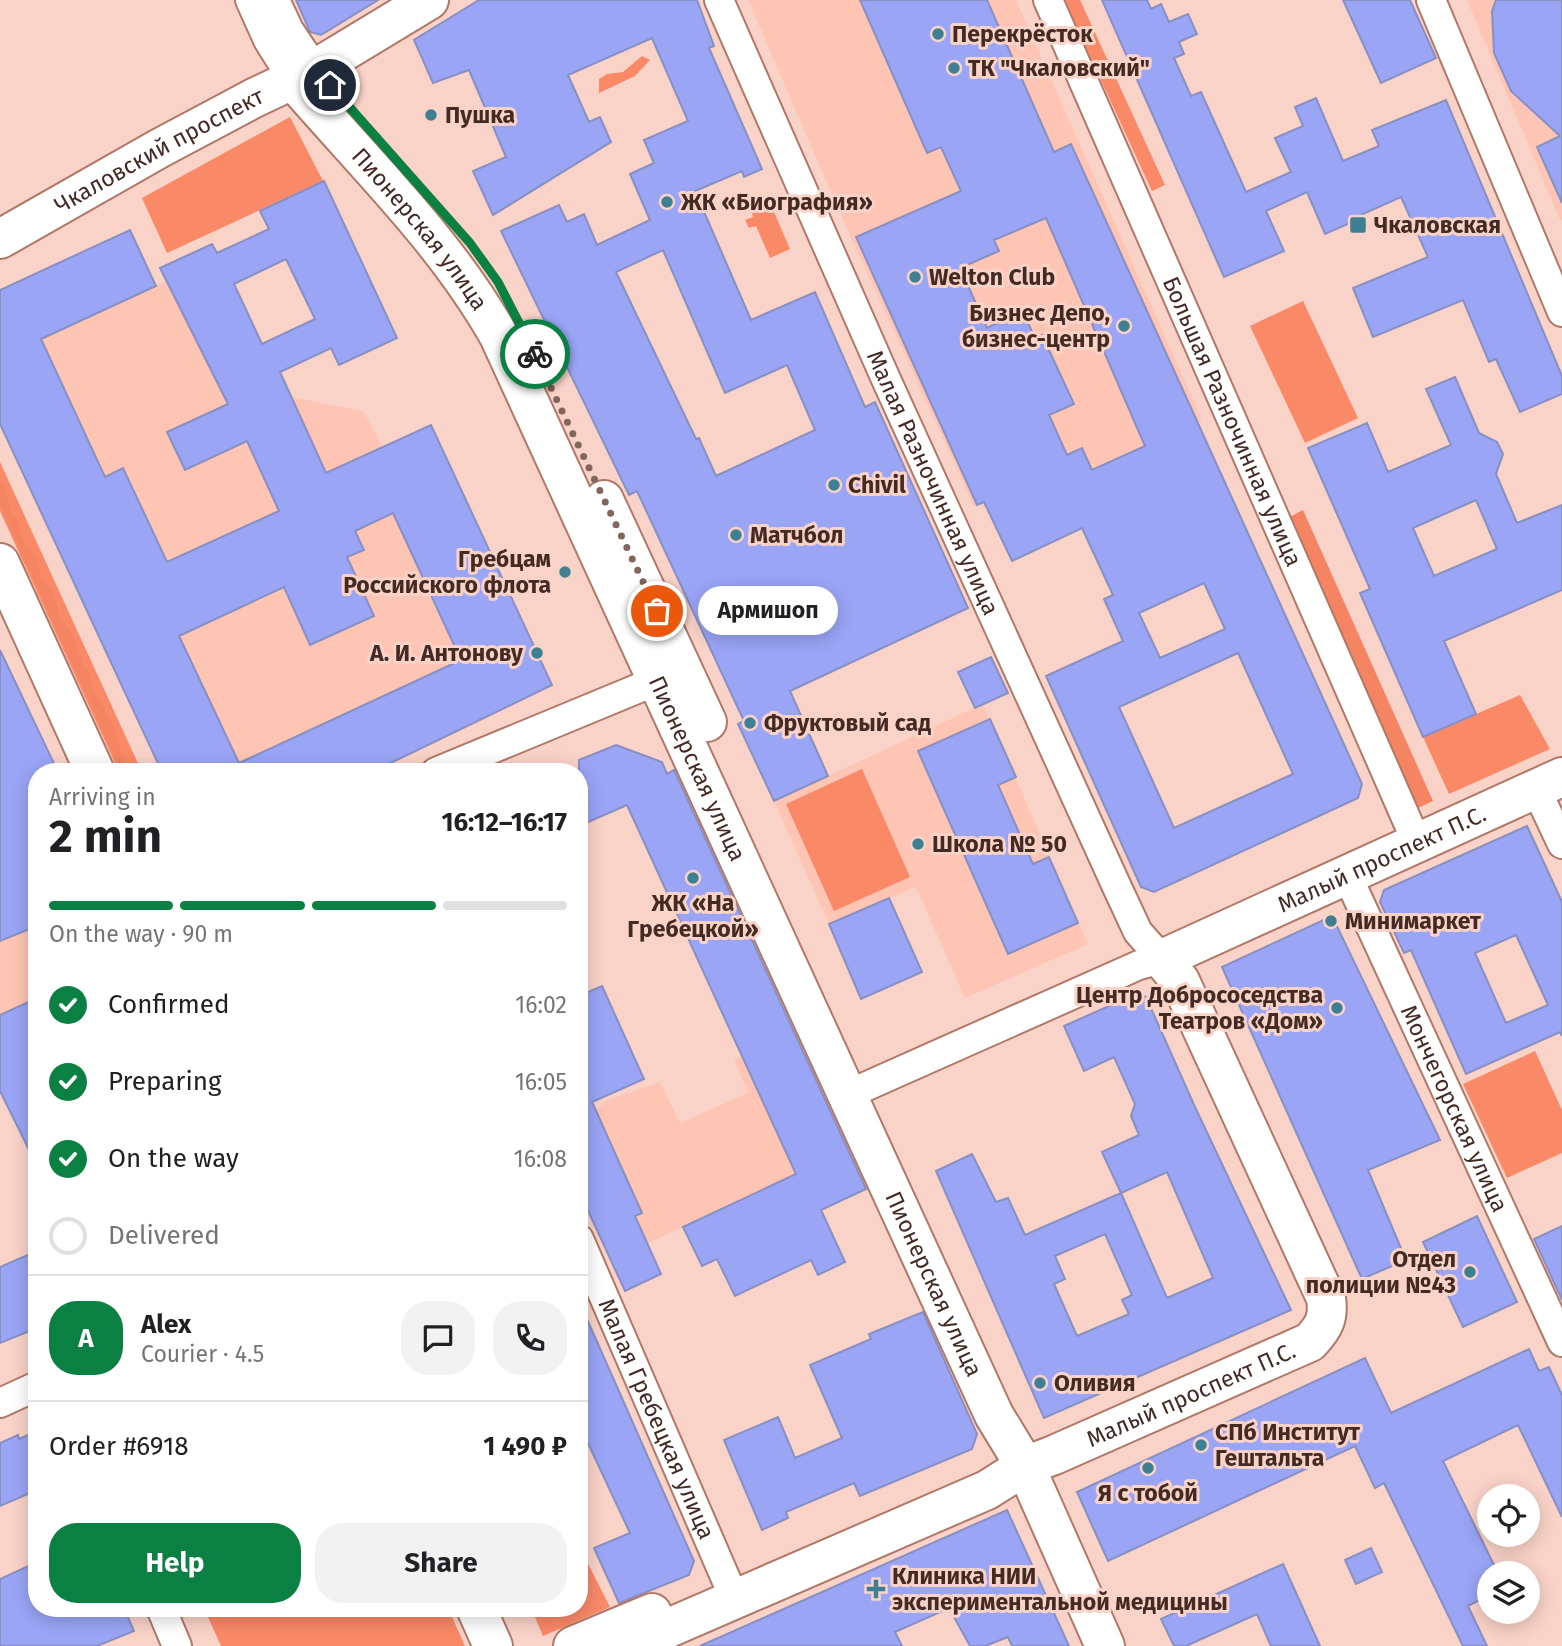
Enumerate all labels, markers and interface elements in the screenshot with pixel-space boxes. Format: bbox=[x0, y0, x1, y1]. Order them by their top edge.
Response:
place label: Перекрёсток bbox=[952, 20, 1093, 48]
marker: Перекрёсток bbox=[930, 26, 946, 42]
place label: ТК "Чкаловский" bbox=[968, 54, 1150, 82]
pin bbox=[300, 55, 360, 115]
marker: ТК "Чкаловский" bbox=[946, 60, 962, 76]
icon: home bbox=[311, 66, 349, 104]
street label: Чкаловский проспект bbox=[49, 81, 268, 219]
place label: Пушка bbox=[445, 101, 515, 129]
marker: Пушка bbox=[423, 107, 439, 123]
street label: Пионерская улица bbox=[346, 142, 494, 315]
place label: ЖК «Биография» bbox=[680, 188, 873, 216]
marker: ЖК «Биография» bbox=[659, 194, 675, 210]
place label: Чкаловская bbox=[1374, 211, 1501, 239]
marker: Чкаловская bbox=[1348, 215, 1368, 235]
place label: Welton Club bbox=[929, 263, 1055, 291]
marker: Welton Club bbox=[907, 269, 923, 285]
street label: Большая Разночинная улица bbox=[1157, 272, 1308, 571]
place label: Бизнес Депо, бизнес-центр bbox=[962, 299, 1110, 353]
marker: Бизнес Депо, бизнес-центр bbox=[1116, 318, 1132, 334]
courier bbox=[500, 319, 570, 389]
icon: bike bbox=[516, 335, 554, 373]
street label: Малая Разночинная улица bbox=[861, 346, 1005, 619]
place label: Chivil bbox=[848, 471, 906, 499]
marker: Chivil bbox=[826, 477, 842, 493]
place label: Матчбол bbox=[750, 521, 843, 549]
marker: Матчбол bbox=[728, 527, 744, 543]
place label: Гребцам Российского флота bbox=[343, 545, 551, 599]
marker: Гребцам Российского флота bbox=[557, 564, 573, 580]
pin bbox=[627, 581, 687, 641]
callout: Армишоп bbox=[699, 586, 839, 636]
icon: bag bbox=[638, 592, 676, 630]
text: Армишоп bbox=[717, 596, 819, 624]
place label: А. И. Антонову bbox=[369, 639, 524, 667]
marker: А. И. Антонову bbox=[529, 645, 545, 661]
street label: Пионерская улица bbox=[643, 671, 752, 865]
place label: Фруктовый сад bbox=[764, 709, 931, 737]
marker: Фруктовый сад bbox=[742, 715, 758, 731]
text: Arriving in bbox=[49, 783, 156, 811]
street label: Малый проспект П.С. bbox=[1273, 800, 1490, 919]
text: 16:12–16:17 bbox=[441, 807, 567, 838]
text: 2 min bbox=[49, 809, 162, 864]
place label: Школа № 50 bbox=[932, 830, 1067, 858]
marker: Школа № 50 bbox=[910, 836, 926, 852]
marker: ЖК «На Гребецкой» bbox=[685, 870, 701, 886]
place label: ЖК «На Гребецкой» bbox=[627, 889, 759, 943]
place label: Минимаркет bbox=[1345, 907, 1481, 935]
marker: Минимаркет bbox=[1323, 913, 1339, 929]
text: On the way · 90 m bbox=[49, 920, 233, 948]
place label: Центр Добрососедства Театров «Дом» bbox=[1076, 981, 1323, 1035]
icon: check bbox=[49, 986, 87, 1024]
text: Confirmed bbox=[108, 989, 229, 1020]
text: 16:02 bbox=[515, 991, 567, 1019]
marker: Центр Добрососедства Театров «Дом» bbox=[1329, 1000, 1345, 1016]
street label: Мончегорская улица bbox=[1395, 1001, 1514, 1216]
icon: check bbox=[49, 1063, 87, 1101]
text: Preparing bbox=[108, 1066, 221, 1097]
text: 16:05 bbox=[515, 1068, 567, 1096]
icon: check bbox=[49, 1140, 87, 1178]
text: On the way bbox=[108, 1143, 239, 1174]
text: 16:08 bbox=[514, 1145, 567, 1173]
street label: Пионерская улица bbox=[879, 1187, 988, 1381]
text: Delivered bbox=[108, 1220, 220, 1251]
place label: Отдел полиции №43 bbox=[1306, 1245, 1456, 1299]
marker: Отдел полиции №43 bbox=[1462, 1264, 1478, 1280]
street label: Малая Гребецкая улица bbox=[592, 1294, 721, 1543]
button: chat bbox=[401, 1301, 475, 1375]
button: phone bbox=[493, 1301, 567, 1375]
text: Alex bbox=[141, 1309, 191, 1340]
text: A bbox=[78, 1323, 94, 1354]
street label: Малый проспект П.С. bbox=[1082, 1336, 1300, 1453]
text: Courier · 4.5 bbox=[141, 1340, 264, 1368]
place label: Оливия bbox=[1054, 1369, 1136, 1397]
marker: Оливия bbox=[1032, 1375, 1048, 1391]
place label: СПб Институт Гештальта bbox=[1215, 1418, 1360, 1472]
text: Order #6918 bbox=[49, 1431, 189, 1462]
text: 1 490 ₽ bbox=[483, 1431, 567, 1462]
marker: СПб Институт Гештальта bbox=[1193, 1437, 1209, 1453]
marker: Я с тобой bbox=[1140, 1460, 1156, 1476]
place label: Я с тобой bbox=[1098, 1479, 1198, 1507]
map controls bbox=[1477, 1484, 1540, 1624]
button: locate bbox=[1477, 1484, 1540, 1547]
button: Help bbox=[49, 1523, 301, 1603]
button: Share bbox=[315, 1523, 567, 1603]
button: layers bbox=[1477, 1561, 1540, 1624]
place label: Клиника НИИ экспериментальной медицины bbox=[892, 1562, 1228, 1616]
marker: Клиника НИИ экспериментальной медицины bbox=[866, 1579, 886, 1599]

